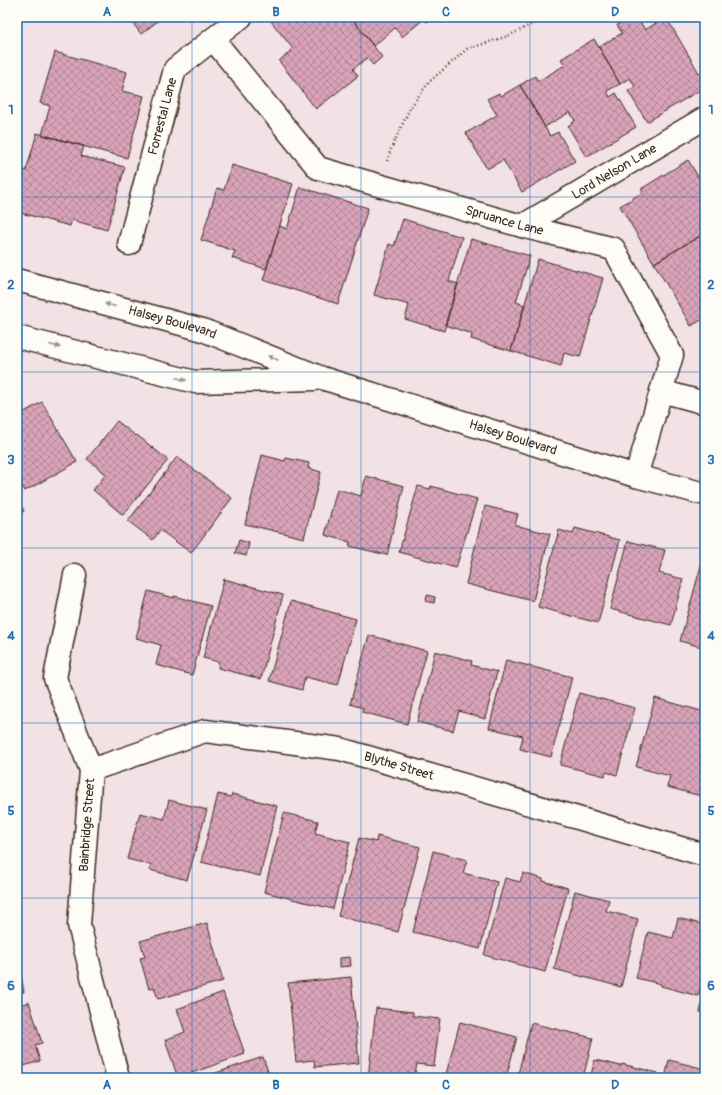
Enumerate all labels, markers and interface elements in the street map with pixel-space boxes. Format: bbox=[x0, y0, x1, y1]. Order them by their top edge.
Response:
text: A bbox=[103, 4, 112, 20]
text: B bbox=[272, 4, 280, 20]
text: C bbox=[442, 4, 450, 20]
text: D bbox=[611, 4, 619, 20]
street label: Forrestal Lane bbox=[145, 75, 181, 157]
text: 1 bbox=[8, 102, 14, 118]
text: 1 bbox=[708, 102, 714, 118]
street label: Lord Nelson Lane bbox=[569, 140, 660, 203]
street label: Spruance Lane bbox=[463, 202, 546, 239]
text: 2 bbox=[7, 277, 15, 293]
text: 2 bbox=[707, 277, 715, 293]
one-way arrow bbox=[103, 302, 115, 308]
street label: Halsey Boulevard bbox=[126, 302, 219, 343]
one-way arrow bbox=[49, 344, 61, 350]
one-way arrow bbox=[266, 355, 278, 361]
one-way arrow bbox=[174, 376, 187, 382]
street label: Halsey Boulevard bbox=[467, 416, 559, 459]
text: 3 bbox=[7, 452, 15, 468]
text: 3 bbox=[707, 452, 715, 468]
text: 4 bbox=[7, 628, 15, 644]
text: 4 bbox=[707, 628, 715, 644]
street label: Blythe Street bbox=[362, 748, 436, 784]
street label: Bainbridge Street bbox=[76, 777, 98, 872]
text: 5 bbox=[7, 803, 15, 819]
text: 5 bbox=[707, 803, 715, 819]
text: 6 bbox=[7, 978, 15, 994]
text: 6 bbox=[707, 978, 715, 994]
text: A bbox=[103, 1077, 112, 1093]
text: B bbox=[272, 1077, 280, 1093]
text: C bbox=[442, 1077, 450, 1093]
text: D bbox=[611, 1077, 619, 1093]

